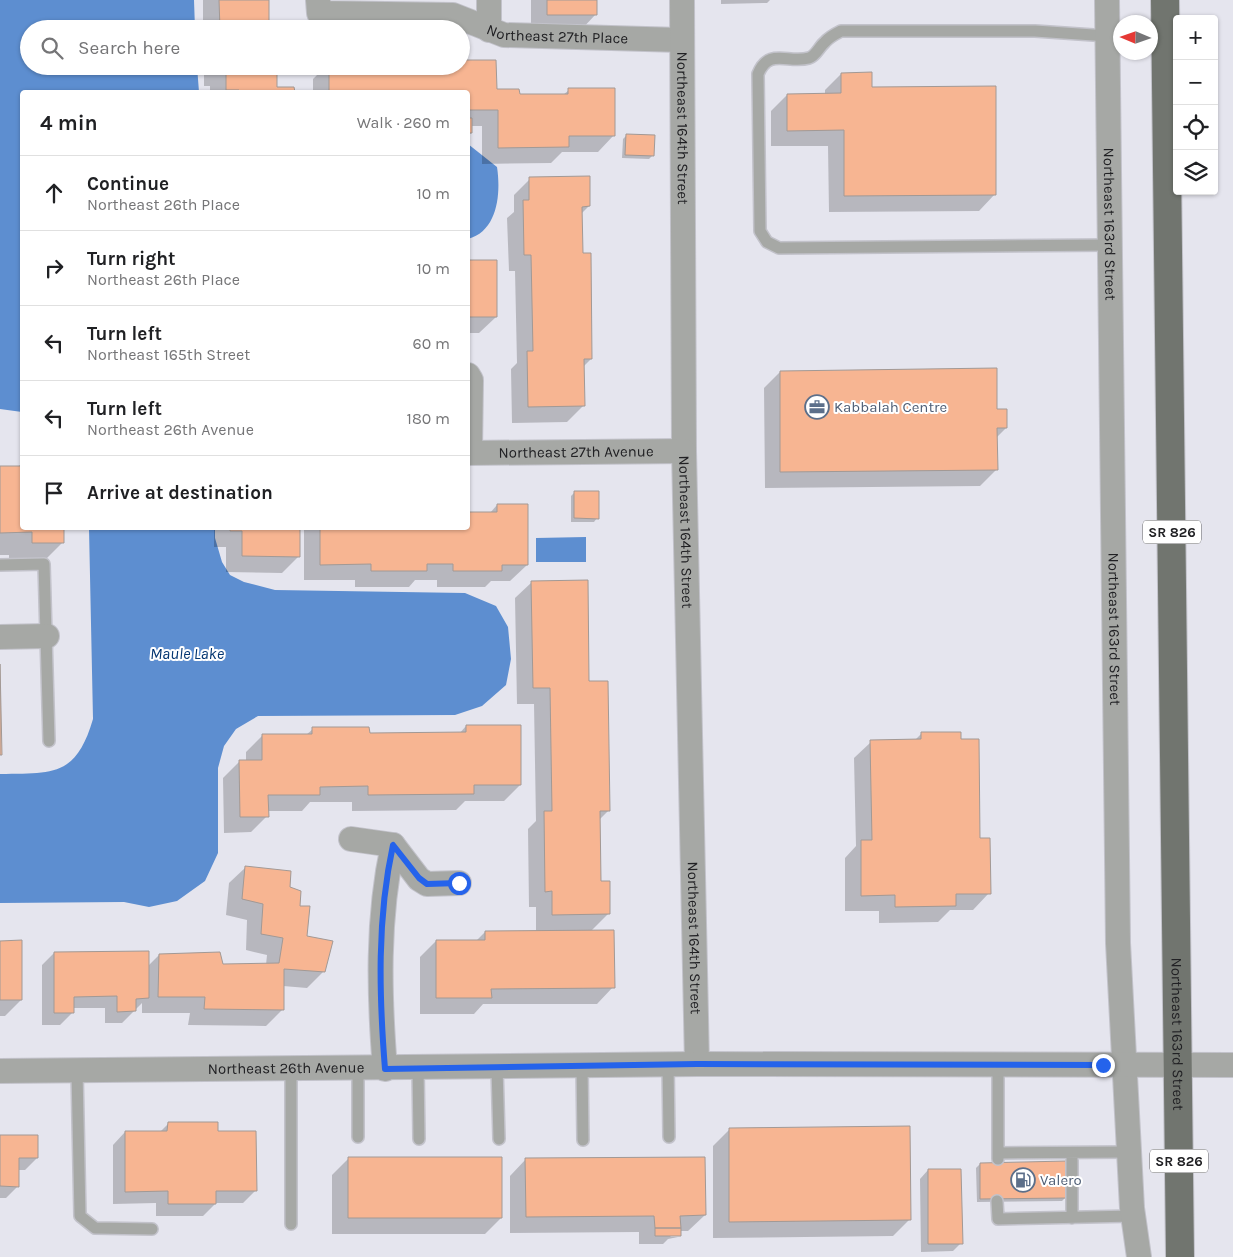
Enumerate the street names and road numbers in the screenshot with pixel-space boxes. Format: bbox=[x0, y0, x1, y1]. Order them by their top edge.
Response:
street label: Northeast 27th Place bbox=[484, 20, 628, 48]
street label: Northeast 164th Street bbox=[673, 51, 692, 205]
street label: Northeast 163rd Street bbox=[1100, 147, 1120, 301]
street label: Northeast 27th Avenue bbox=[498, 442, 654, 462]
street label: Northeast 164th Street bbox=[675, 455, 696, 609]
road number: SR 826 bbox=[1143, 520, 1201, 544]
street label: Northeast 163rd Street bbox=[1104, 552, 1124, 706]
street label: Northeast 164th Street bbox=[684, 861, 705, 1015]
street label: Northeast 163rd Street bbox=[1167, 957, 1187, 1111]
street label: Northeast 26th Avenue bbox=[208, 1058, 364, 1078]
road number: SR 826 bbox=[1150, 1150, 1208, 1172]

